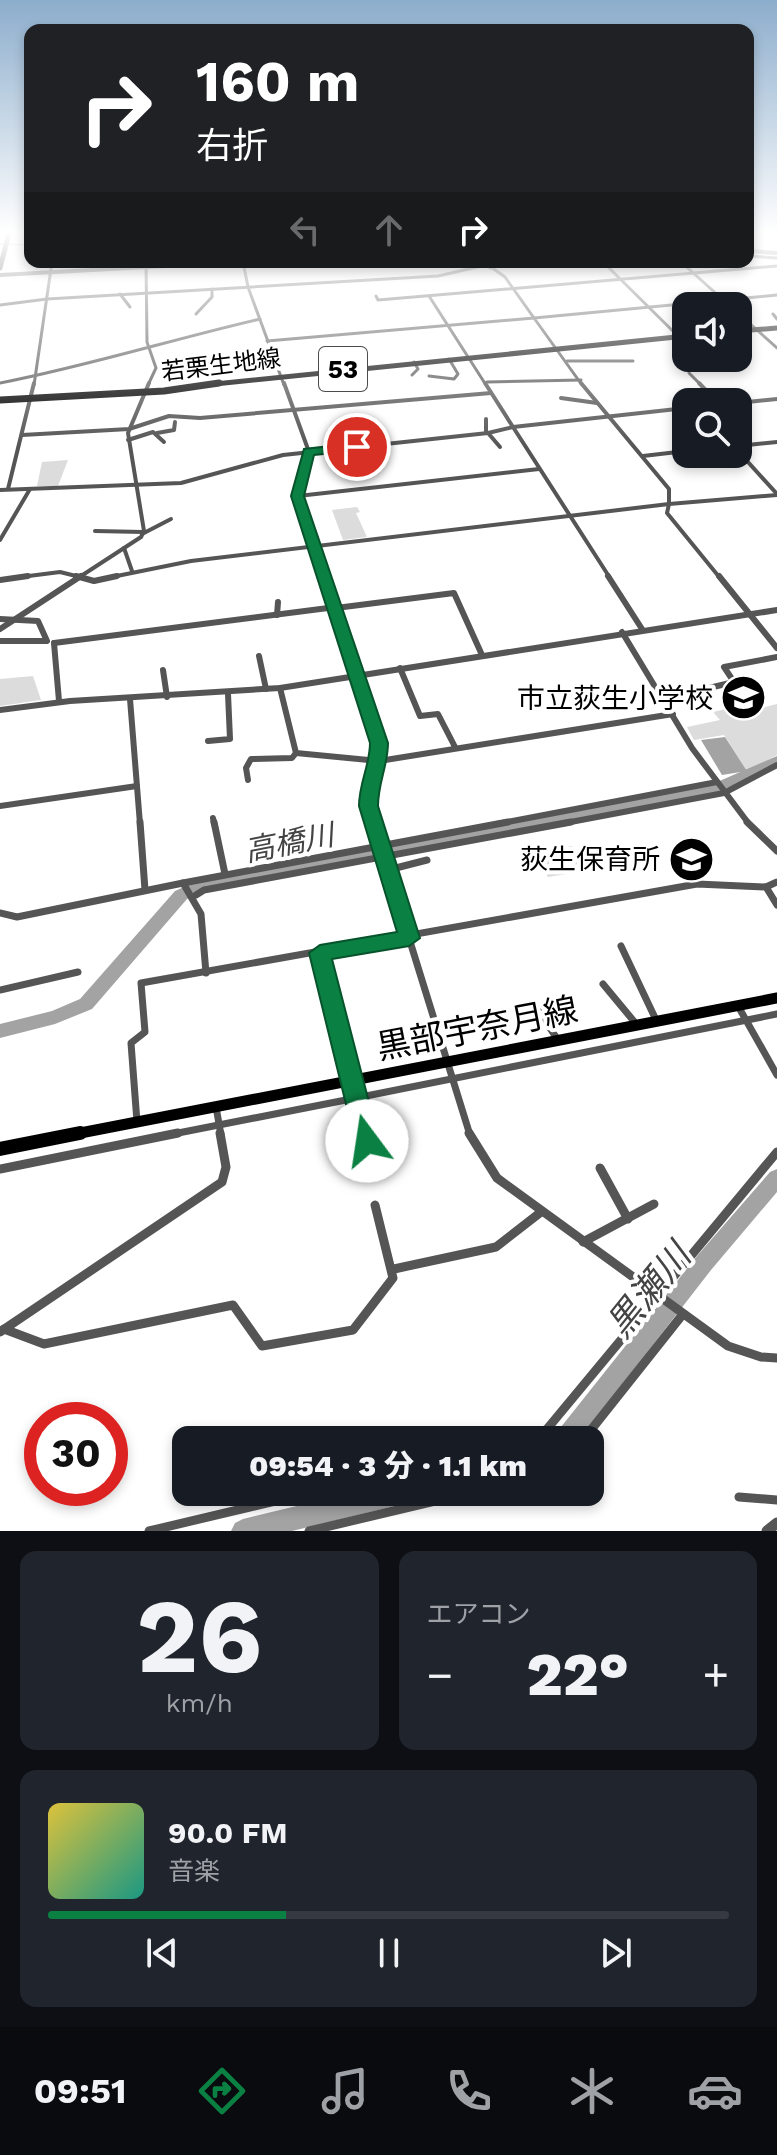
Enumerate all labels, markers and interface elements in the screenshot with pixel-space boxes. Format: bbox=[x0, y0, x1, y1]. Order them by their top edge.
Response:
text: 160 m bbox=[196, 49, 359, 115]
icon: right bbox=[64, 56, 168, 160]
text: 右折 bbox=[196, 125, 268, 167]
icon: left bbox=[283, 208, 327, 252]
icon: ahead bbox=[367, 208, 411, 252]
icon: right bbox=[451, 208, 495, 252]
map controls bbox=[672, 292, 752, 468]
button: sound bbox=[672, 292, 752, 372]
street label: 若栗生地線 bbox=[160, 344, 282, 386]
road number: 53 bbox=[319, 347, 367, 391]
button: search bbox=[672, 388, 752, 468]
pin bbox=[323, 413, 391, 481]
icon: arrive bbox=[335, 425, 379, 469]
school or university icon: 市立荻生小学校 bbox=[720, 674, 768, 722]
place label: 市立荻生小学校 bbox=[517, 682, 713, 715]
water label: 高橋川 bbox=[241, 816, 339, 868]
school or university icon: 荻生保育所 bbox=[667, 835, 715, 883]
place label: 荻生保育所 bbox=[520, 843, 660, 876]
street label: 黒部宇奈月線 bbox=[373, 989, 581, 1067]
position arrow bbox=[325, 1099, 409, 1183]
water label: 黒瀬川 bbox=[598, 1232, 702, 1346]
speed limit sign: 30 bbox=[24, 1402, 128, 1506]
text: 09:54 · 3 分 · 1.1 km bbox=[249, 1448, 527, 1483]
text: 26 bbox=[136, 1575, 262, 1697]
text: エアコン bbox=[427, 1599, 531, 1629]
text: 22° bbox=[526, 1639, 629, 1710]
text: − bbox=[427, 1649, 453, 1701]
text: + bbox=[702, 1649, 729, 1701]
text: km/h bbox=[166, 1688, 233, 1718]
text: 90.0 FM bbox=[168, 1815, 287, 1850]
text: 音楽 bbox=[168, 1856, 220, 1886]
icon: previous bbox=[140, 1931, 184, 1975]
icon: pause bbox=[367, 1931, 411, 1975]
icon: next bbox=[594, 1931, 638, 1975]
icon: directions bbox=[194, 2063, 250, 2119]
icon: music bbox=[317, 2063, 373, 2119]
icon: phone bbox=[441, 2063, 497, 2119]
icon: climate bbox=[564, 2063, 620, 2119]
icon: car bbox=[687, 2063, 743, 2119]
text: 09:51 bbox=[34, 2070, 126, 2112]

